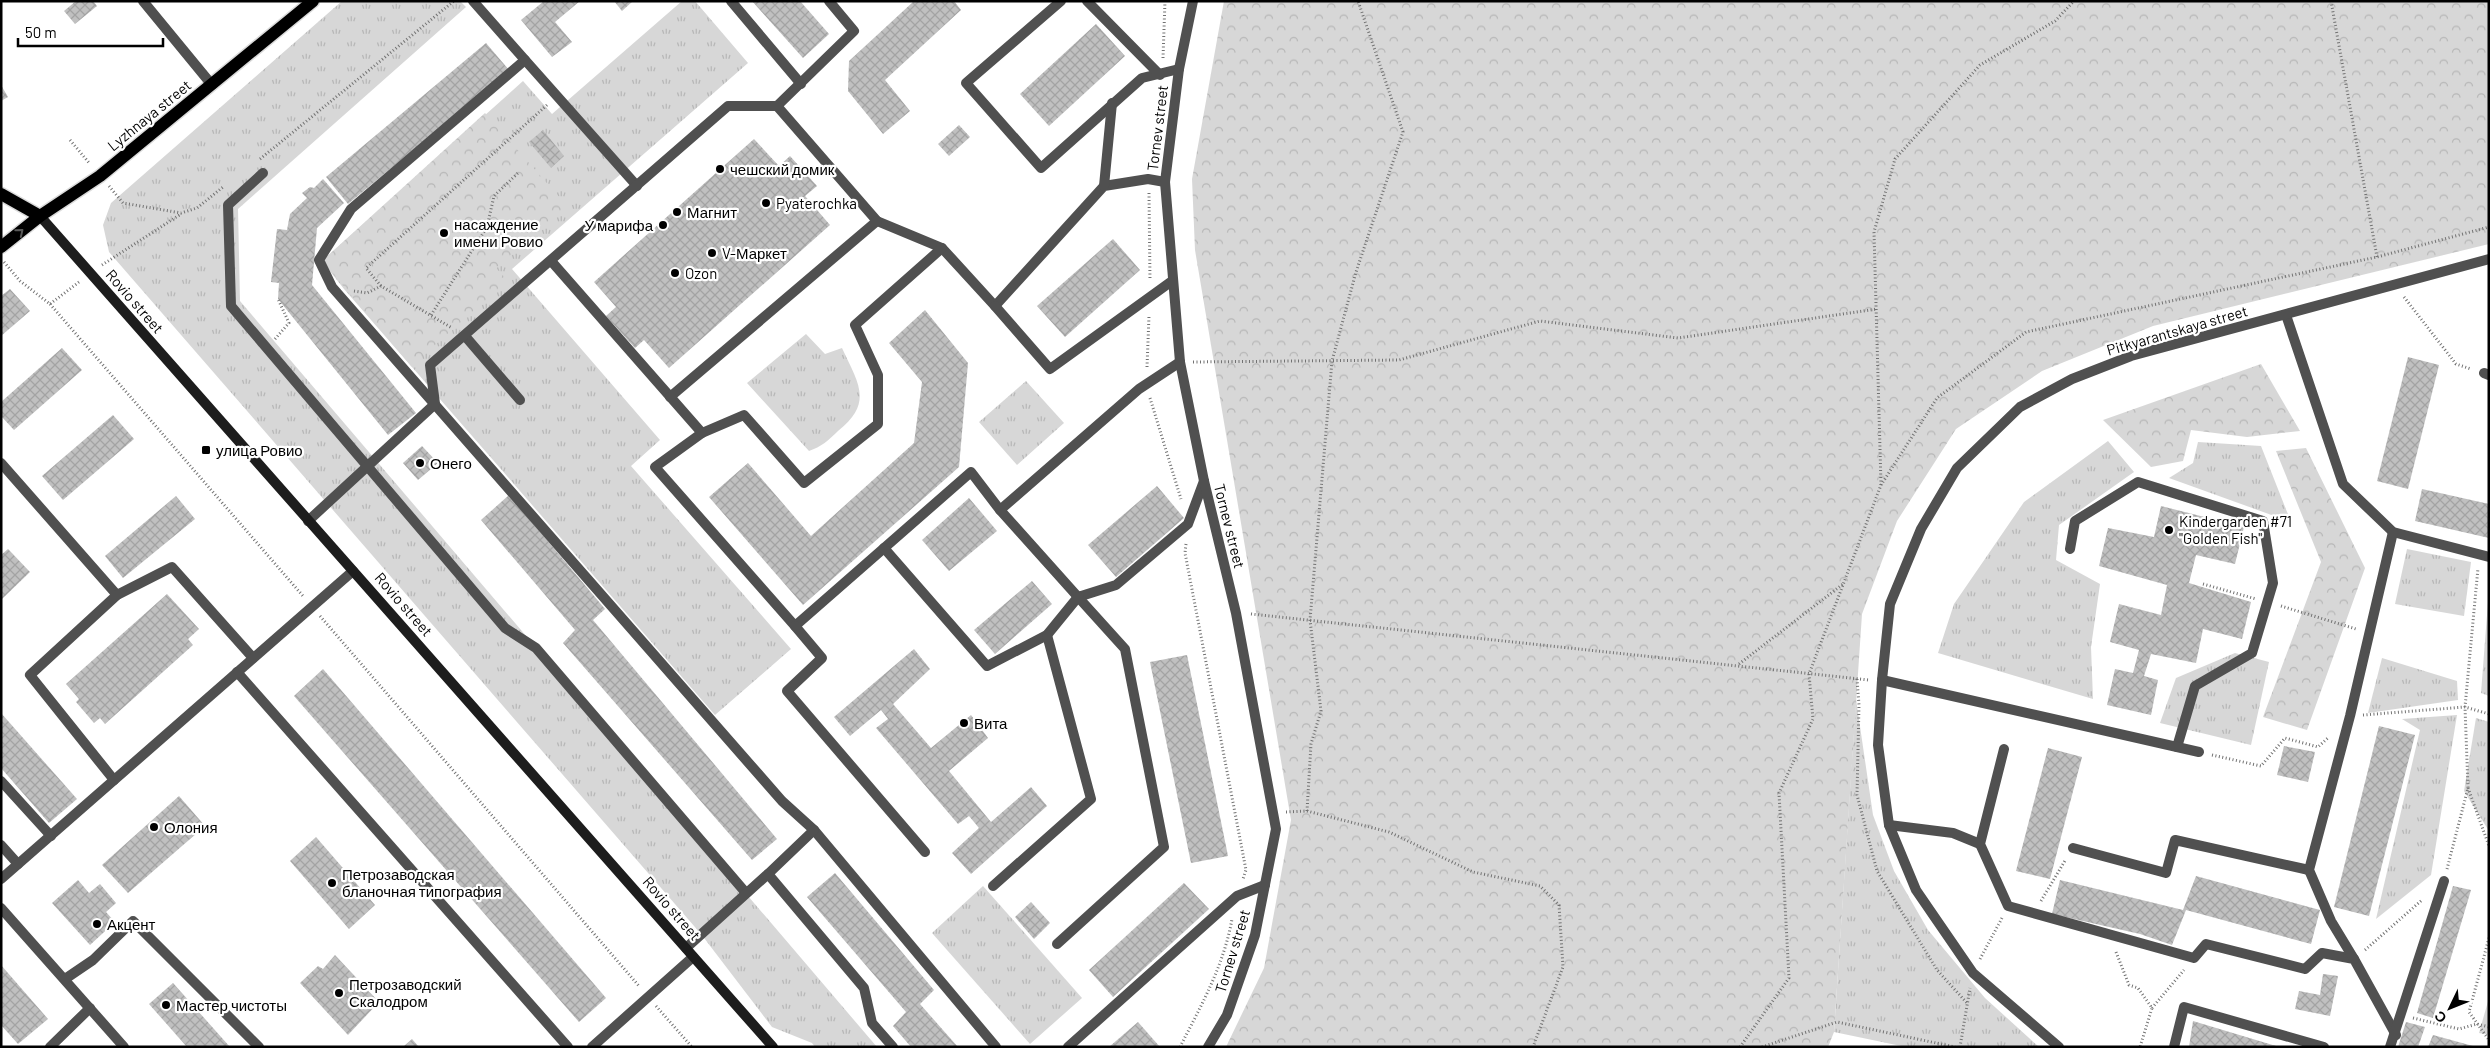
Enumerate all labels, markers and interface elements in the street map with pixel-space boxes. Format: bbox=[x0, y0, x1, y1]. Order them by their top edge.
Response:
scale bar bbox=[18, 15, 162, 47]
text: 50 m bbox=[25, 23, 57, 41]
street label: Lyzhnaya street bbox=[104, 76, 194, 154]
street label: Tornev street bbox=[1143, 84, 1171, 172]
place label: чешский домик bbox=[730, 160, 835, 178]
marker: чешский домик bbox=[714, 163, 726, 175]
place label: Pyaterochka bbox=[776, 194, 857, 212]
marker: Pyaterochka bbox=[760, 197, 772, 209]
place label: Магнит bbox=[687, 203, 737, 221]
marker: Магнит bbox=[671, 206, 683, 218]
place label: насаждение имени Ровио bbox=[454, 215, 543, 250]
place label: У марифа bbox=[584, 216, 654, 234]
marker: У марифа bbox=[657, 219, 669, 231]
marker: насаждение имени Ровио bbox=[438, 227, 450, 239]
one-way arrow bbox=[15, 228, 24, 237]
place label: V-Маркет bbox=[722, 244, 787, 262]
marker: V-Маркет bbox=[706, 247, 718, 259]
place label: Ozon bbox=[685, 264, 717, 282]
street label: Rovio street bbox=[102, 265, 168, 337]
marker: Ozon bbox=[669, 267, 681, 279]
street label: Pitkyarantskaya street bbox=[2104, 301, 2250, 359]
place label: улица Ровио bbox=[216, 441, 303, 459]
marker: улица Ровио bbox=[200, 444, 212, 456]
place label: Онего bbox=[430, 454, 472, 472]
marker: Онего bbox=[414, 457, 426, 469]
street label: Tornev street bbox=[1211, 482, 1249, 570]
place label: Kindergarden #71 "Golden Fish" bbox=[2179, 512, 2292, 547]
marker: Kindergarden #71 "Golden Fish" bbox=[2163, 524, 2175, 536]
street label: Rovio street bbox=[371, 568, 437, 640]
place label: Вита bbox=[974, 714, 1008, 732]
marker: Вита bbox=[958, 717, 970, 729]
place label: Олония bbox=[164, 818, 218, 836]
marker: Олония bbox=[148, 821, 160, 833]
place label: Петрозаводская бланочная типография bbox=[342, 865, 502, 900]
street label: Rovio street bbox=[639, 872, 705, 944]
marker: Петрозаводская бланочная типография bbox=[326, 877, 338, 889]
street label: Tornev street bbox=[1211, 907, 1253, 995]
place label: Акцент bbox=[107, 915, 156, 933]
marker: Акцент bbox=[91, 918, 103, 930]
place label: Петрозаводский Скалодром bbox=[349, 975, 462, 1010]
north arrow bbox=[2425, 983, 2475, 1033]
marker: Петрозаводский Скалодром bbox=[333, 987, 345, 999]
place label: Мастер чистоты bbox=[176, 996, 287, 1014]
marker: Мастер чистоты bbox=[160, 999, 172, 1011]
text: С bbox=[2430, 1008, 2450, 1027]

